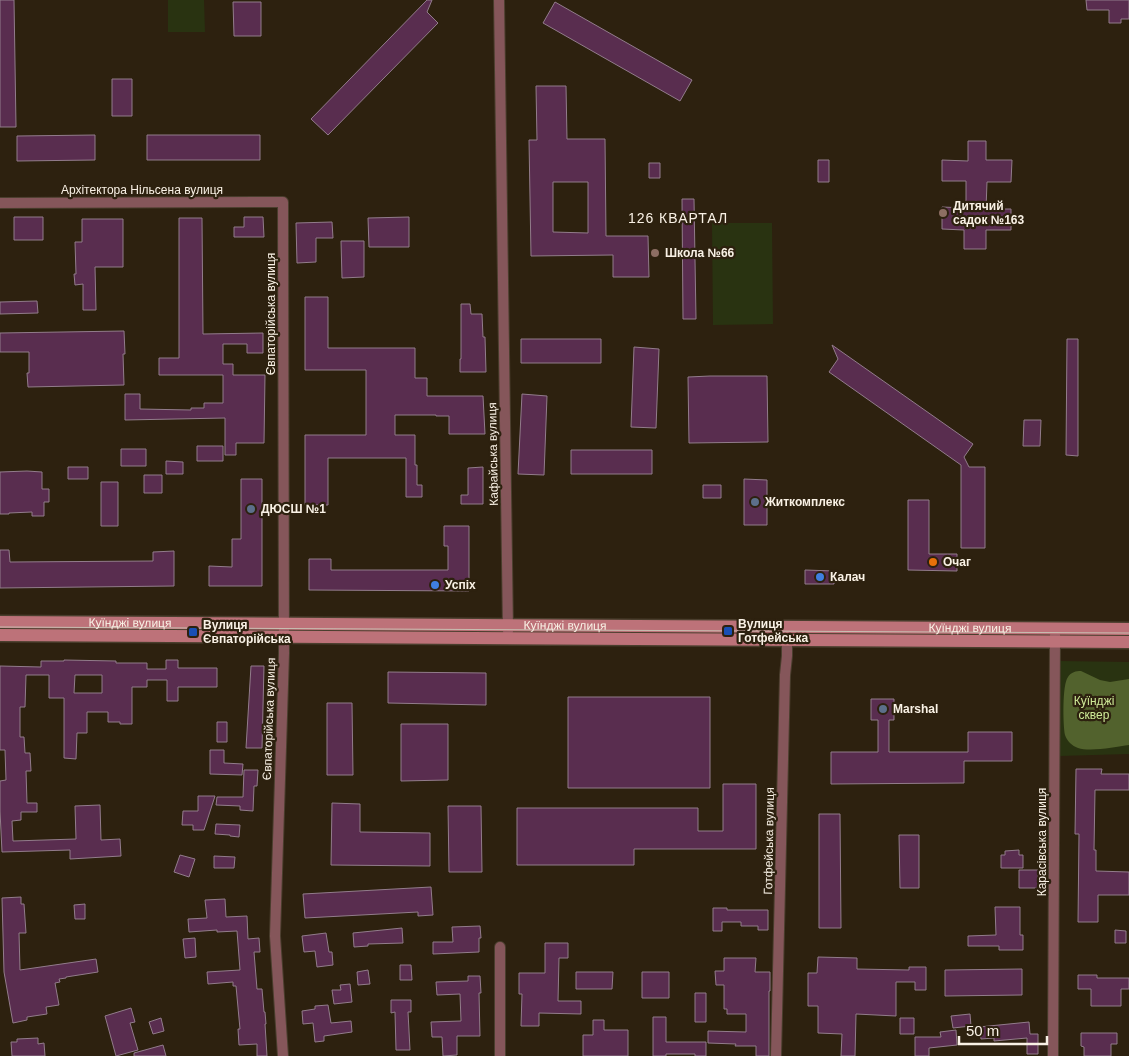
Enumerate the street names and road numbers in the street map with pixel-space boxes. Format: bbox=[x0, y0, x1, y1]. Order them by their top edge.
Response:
street label: Архітектора Нільсена вулиця bbox=[61, 183, 223, 197]
street label: Євпаторійська вулиця bbox=[264, 253, 278, 375]
street label: Кафайська вулиця bbox=[485, 402, 501, 506]
street label: Куїнджі вулиця bbox=[88, 616, 172, 630]
street label: Куїнджі вулиця bbox=[523, 618, 607, 633]
street label: Куїнджі вулиця bbox=[928, 621, 1012, 635]
street label: Євпаторійська вулиця bbox=[260, 657, 278, 781]
street label: Готфейська вулиця bbox=[761, 787, 777, 895]
street label: Карасівська вулиця bbox=[1035, 788, 1049, 896]

